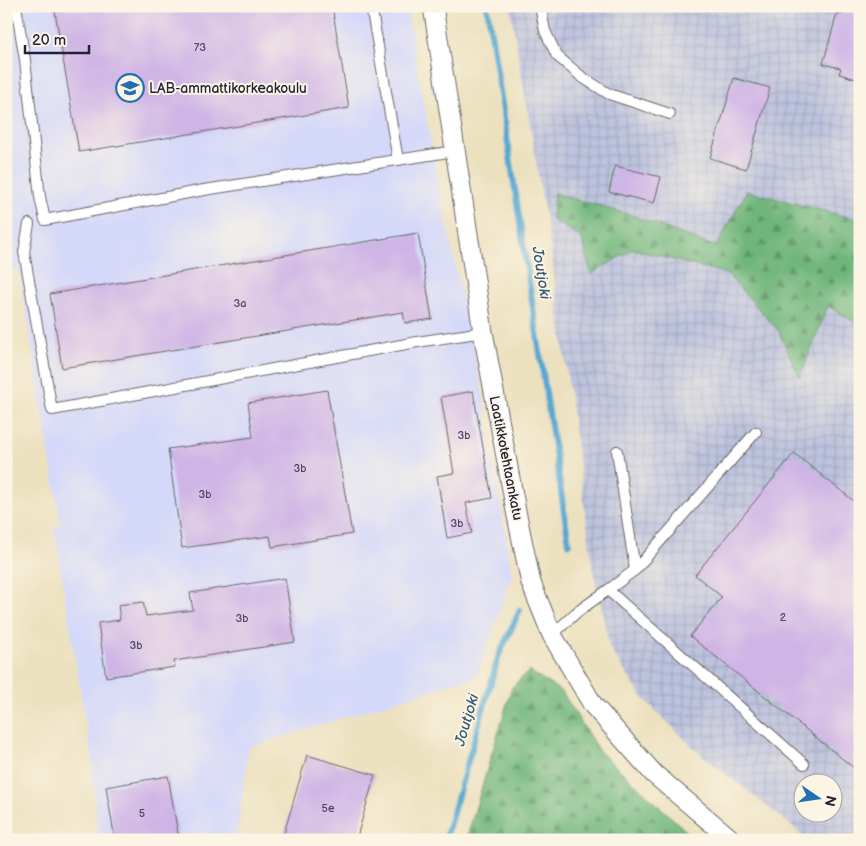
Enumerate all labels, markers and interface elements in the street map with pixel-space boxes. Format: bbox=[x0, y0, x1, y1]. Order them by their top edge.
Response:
scale bar bbox=[25, 22, 89, 54]
text: 20 m bbox=[32, 31, 66, 50]
house number: 73 bbox=[194, 41, 206, 54]
school or university icon: LAB-ammattikorkeakoulu bbox=[115, 73, 145, 103]
place label: LAB-ammattikorkeakoulu bbox=[149, 80, 307, 97]
water label: Joutjoki bbox=[527, 244, 555, 301]
house number: 3a bbox=[234, 297, 247, 310]
street label: Laatikkotehtaankatu bbox=[486, 394, 526, 522]
house number: 3b bbox=[458, 429, 470, 442]
house number: 3b bbox=[294, 462, 306, 475]
house number: 3b bbox=[199, 488, 211, 501]
house number: 3b bbox=[451, 517, 463, 530]
house number: 2 bbox=[780, 611, 787, 624]
house number: 3b bbox=[236, 612, 248, 625]
house number: 3b bbox=[130, 639, 142, 652]
water label: Joutjoki bbox=[450, 691, 484, 749]
north arrow bbox=[794, 774, 844, 824]
text: N bbox=[821, 794, 840, 808]
house number: 5e bbox=[322, 802, 335, 815]
house number: 5 bbox=[139, 807, 145, 820]

